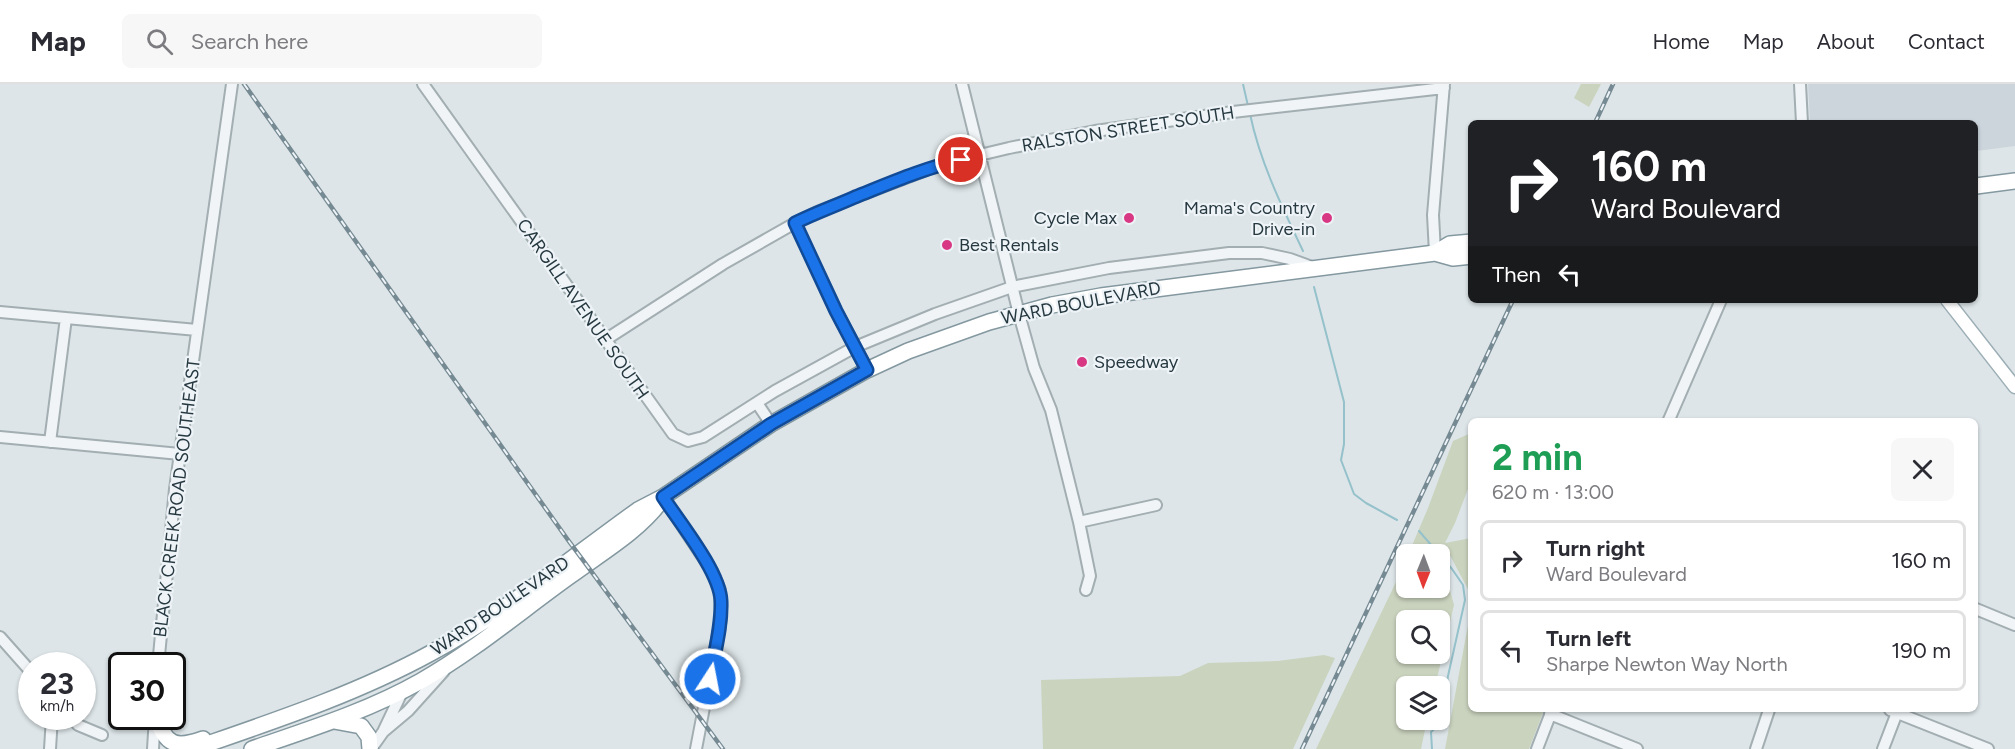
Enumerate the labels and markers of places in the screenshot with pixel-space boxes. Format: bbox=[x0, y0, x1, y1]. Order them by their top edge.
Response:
pin bbox=[935, 134, 986, 185]
place label: Mama's Country Drive-in bbox=[1184, 197, 1316, 240]
place label: Cycle Max bbox=[1034, 207, 1117, 229]
marker: Cycle Max bbox=[1122, 211, 1136, 225]
marker: Mama's Country Drive-in bbox=[1320, 211, 1334, 225]
place label: Best Rentals bbox=[959, 234, 1059, 256]
marker: Best Rentals bbox=[940, 238, 954, 252]
place label: Speedway bbox=[1094, 351, 1179, 373]
marker: Speedway bbox=[1075, 355, 1089, 369]

